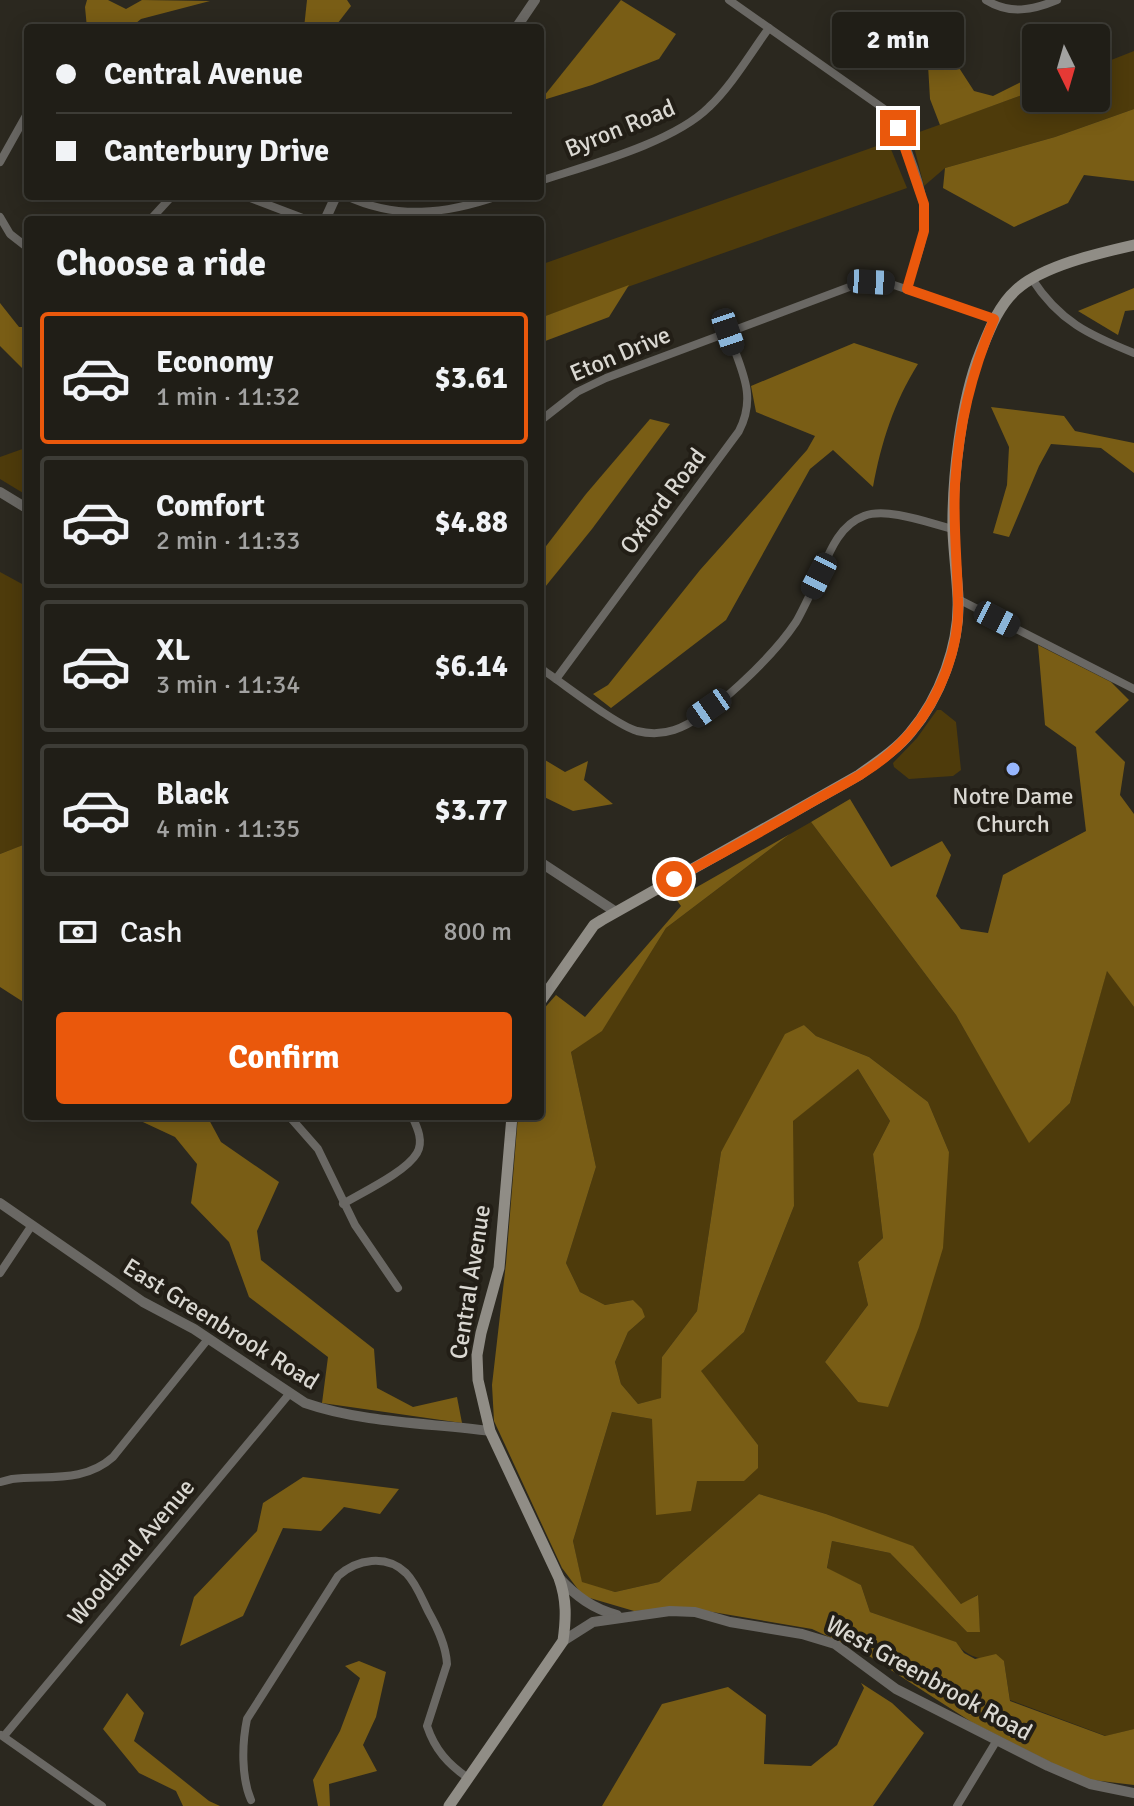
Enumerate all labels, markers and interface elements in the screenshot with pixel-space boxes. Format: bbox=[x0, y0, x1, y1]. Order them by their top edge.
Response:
callout: 2 min bbox=[832, 12, 964, 68]
text: 2 min bbox=[867, 24, 929, 56]
north arrow bbox=[1022, 24, 1110, 112]
map controls bbox=[1022, 24, 1110, 112]
text: Central Avenue bbox=[104, 56, 303, 93]
street label: Byron Road bbox=[561, 92, 679, 164]
route end bbox=[880, 110, 916, 146]
text: Canterbury Drive bbox=[104, 133, 329, 170]
text: Choose a ride bbox=[56, 241, 266, 286]
car bbox=[846, 269, 896, 295]
car bbox=[709, 305, 747, 359]
street label: Eton Drive bbox=[565, 319, 675, 389]
icon: car bbox=[60, 342, 132, 414]
text: Economy bbox=[156, 344, 273, 381]
text: $3.61 bbox=[435, 360, 508, 397]
text: 1 min · 11:32 bbox=[156, 381, 300, 413]
street label: Oxford Road bbox=[613, 442, 713, 560]
icon: car bbox=[60, 486, 132, 558]
text: Comfort bbox=[156, 488, 265, 525]
text: $4.88 bbox=[435, 504, 508, 541]
text: 2 min · 11:33 bbox=[156, 525, 300, 557]
car bbox=[797, 549, 841, 603]
car bbox=[970, 597, 1024, 641]
icon: car bbox=[60, 630, 132, 702]
text: XL bbox=[156, 632, 190, 669]
text: $6.14 bbox=[435, 648, 508, 685]
text: 3 min · 11:34 bbox=[156, 669, 300, 701]
car bbox=[682, 684, 736, 732]
marker: Notre Dame Church bbox=[1004, 760, 1022, 778]
icon: car bbox=[60, 774, 132, 846]
text: Black bbox=[156, 776, 229, 813]
place label: Notre Dame Church bbox=[952, 781, 1074, 839]
text: $3.77 bbox=[435, 792, 508, 829]
text: 4 min · 11:35 bbox=[156, 813, 300, 845]
route start bbox=[656, 861, 692, 897]
icon: cash bbox=[56, 910, 100, 954]
text: Cash bbox=[120, 914, 183, 951]
text: 800 m bbox=[443, 916, 512, 948]
button: Confirm bbox=[56, 1012, 512, 1104]
street label: Central Avenue bbox=[443, 1203, 497, 1361]
street label: East Greenbrook Road bbox=[117, 1252, 325, 1396]
street label: Woodland Avenue bbox=[61, 1472, 201, 1632]
street label: West Greenbrook Road bbox=[821, 1609, 1037, 1747]

